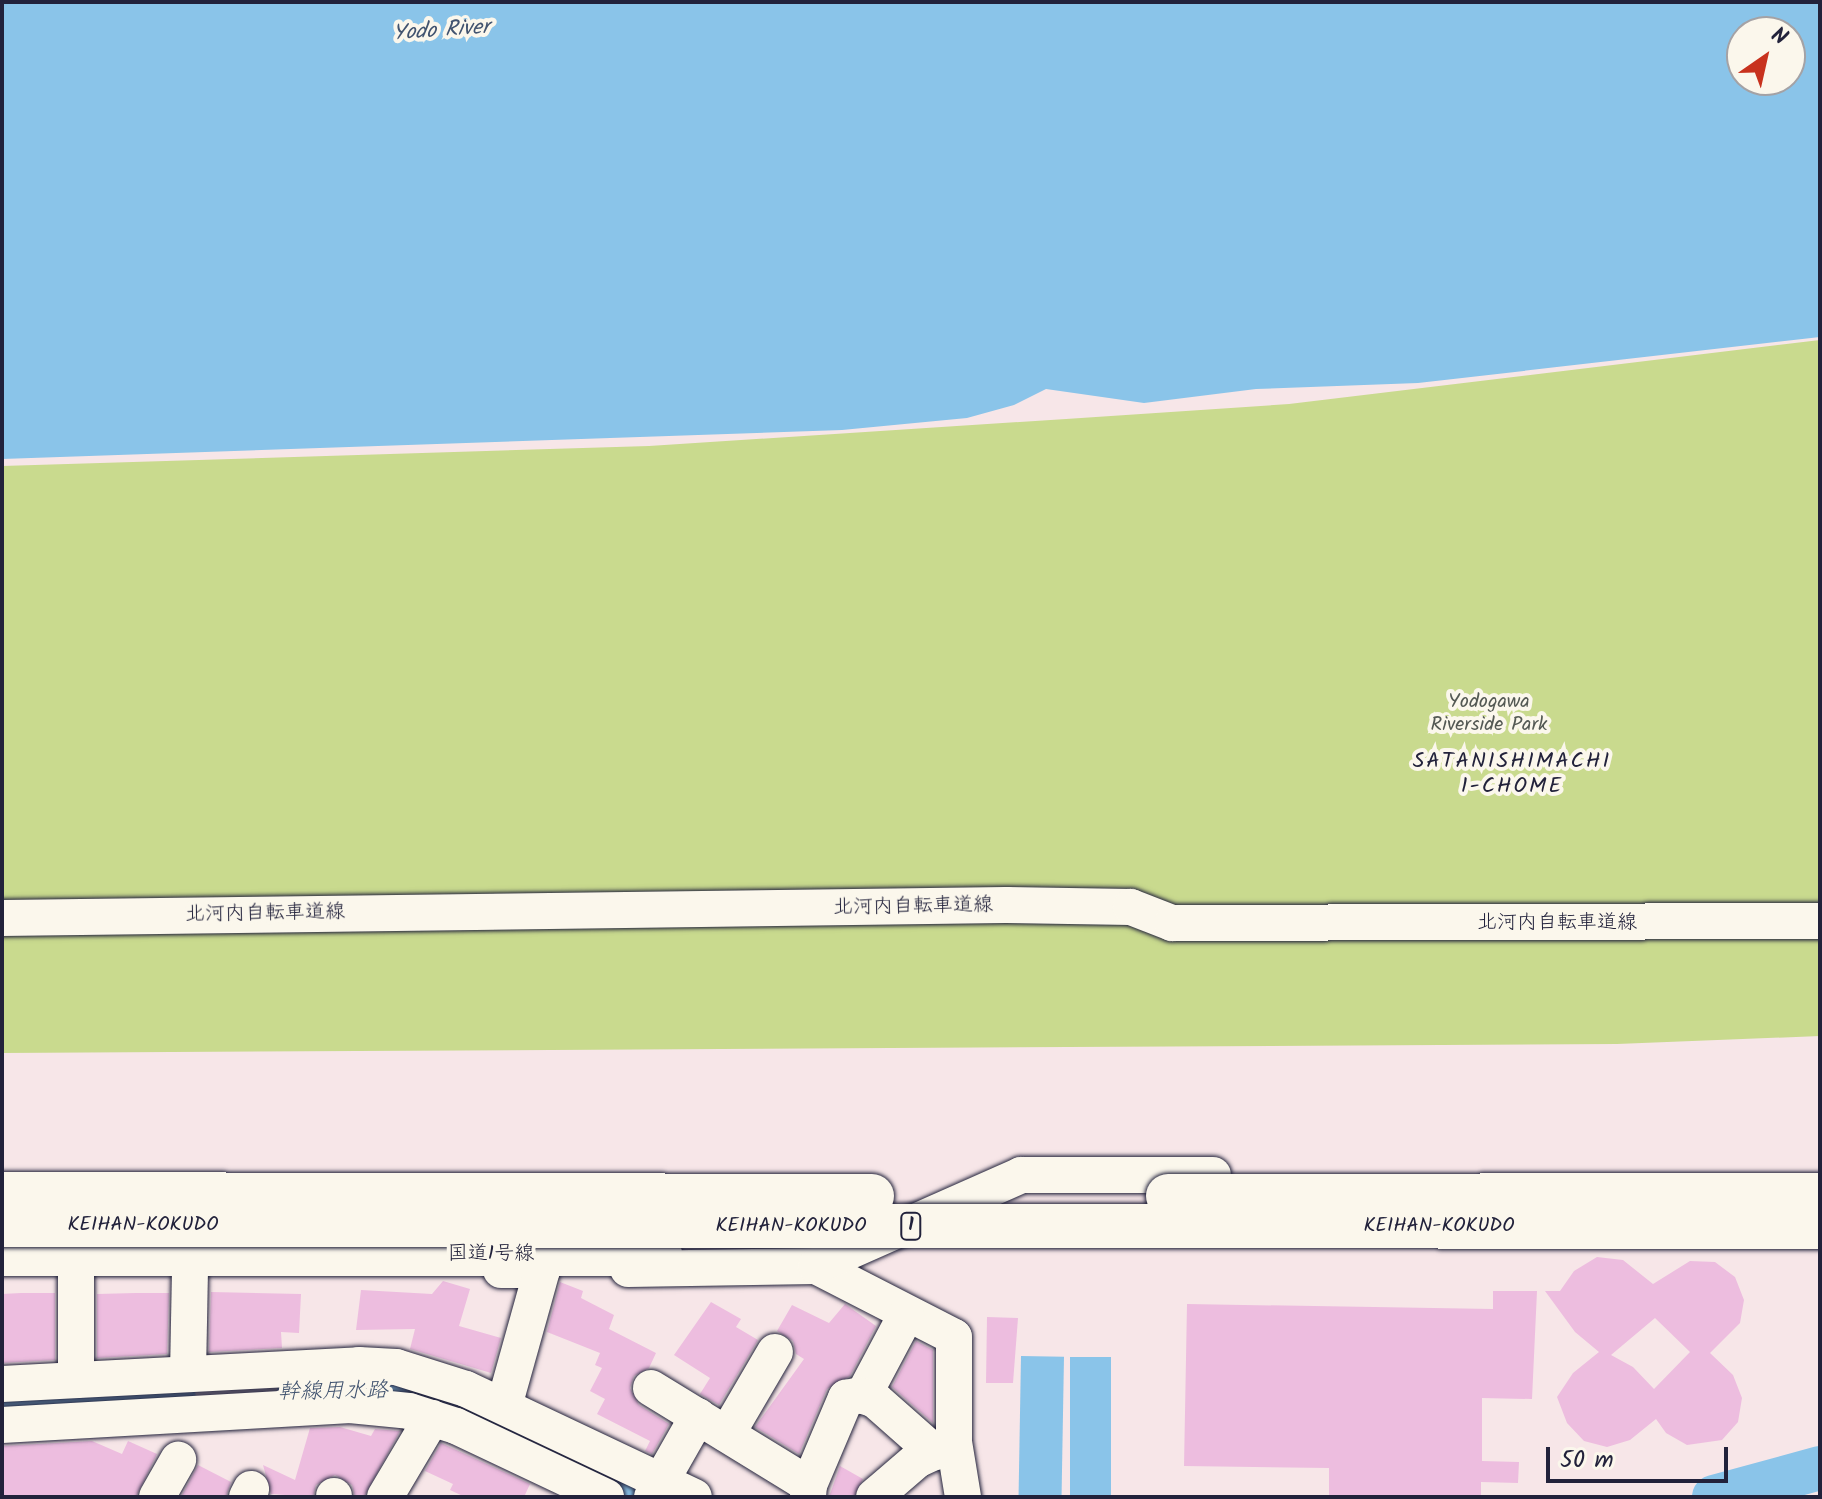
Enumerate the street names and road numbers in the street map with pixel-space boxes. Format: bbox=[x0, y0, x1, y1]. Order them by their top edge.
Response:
street label: 北河内自転車道線 bbox=[833, 894, 993, 920]
street label: 北河内自転車道線 bbox=[185, 901, 345, 927]
street label: 北河内自転車道線 bbox=[1477, 911, 1637, 935]
road number: 1 bbox=[899, 1212, 923, 1240]
street label: KEIHAN-KOKUDO bbox=[67, 1213, 219, 1237]
street label: KEIHAN-KOKUDO bbox=[715, 1214, 867, 1238]
street label: KEIHAN-KOKUDO bbox=[1363, 1214, 1515, 1238]
street label: 国道1号線 bbox=[448, 1242, 534, 1266]

